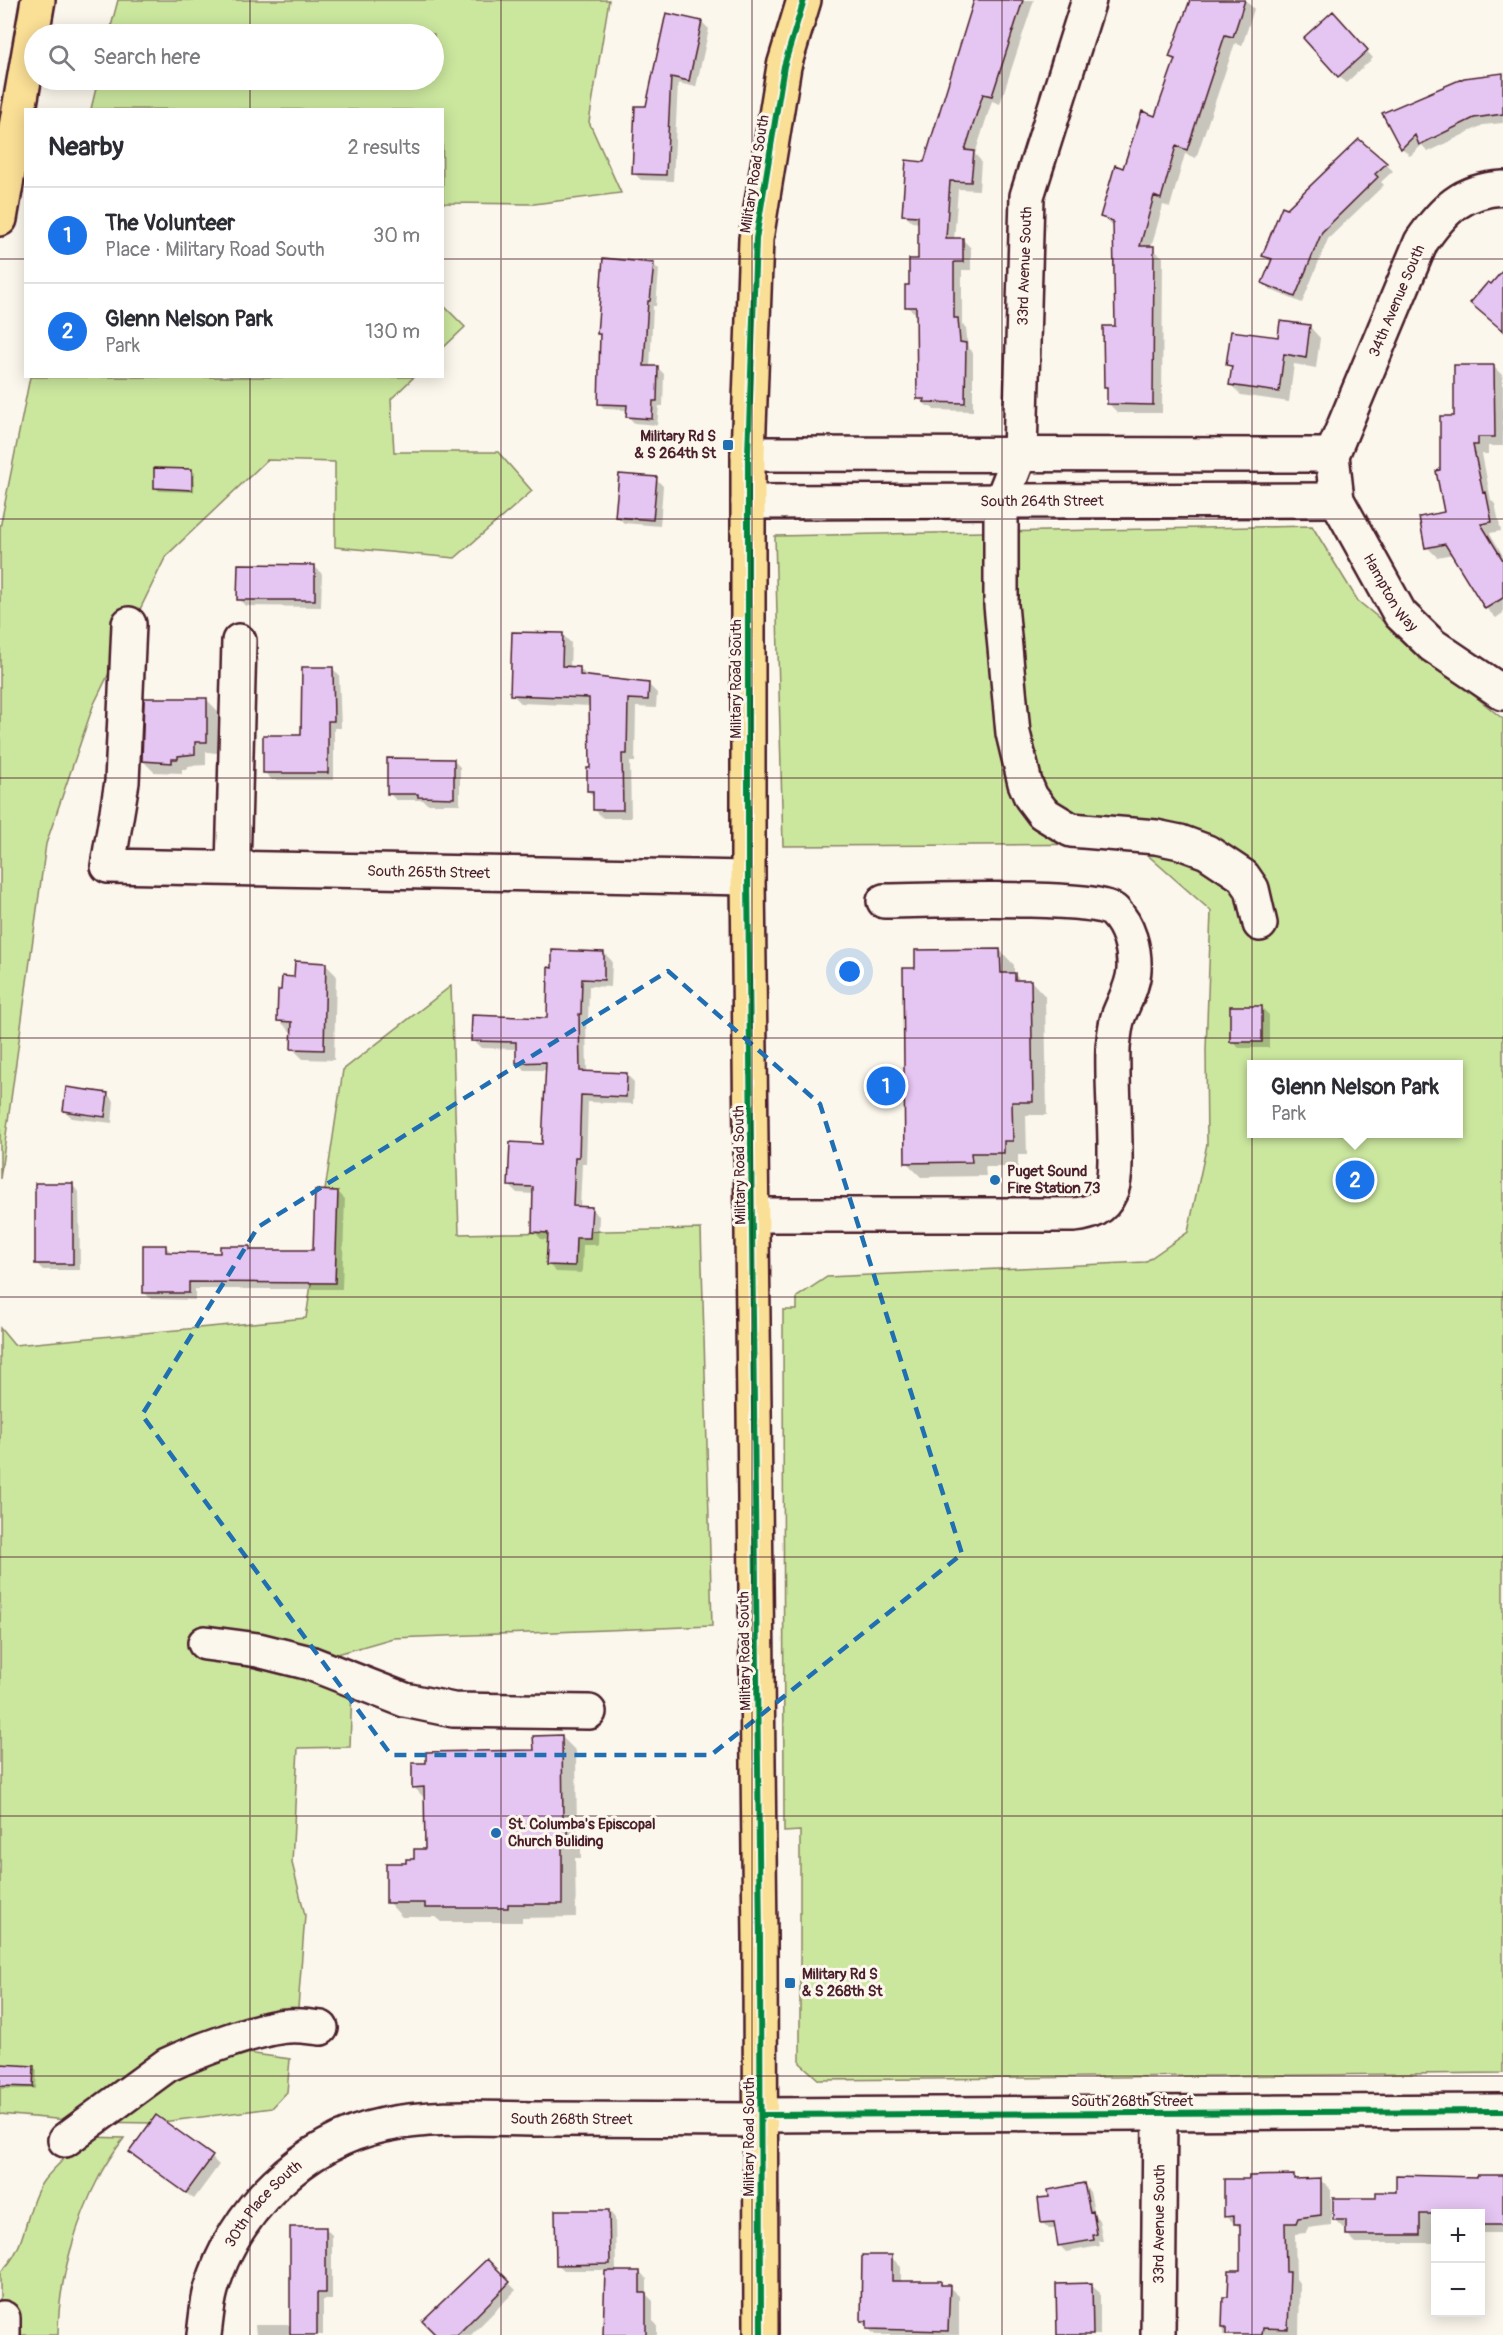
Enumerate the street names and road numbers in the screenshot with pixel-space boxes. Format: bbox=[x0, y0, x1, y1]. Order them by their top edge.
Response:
street label: Military Road South bbox=[736, 113, 774, 235]
street label: 33rd Avenue South bbox=[1013, 206, 1037, 326]
street label: 34th Avenue South bbox=[1365, 242, 1429, 360]
street label: South 264th Street bbox=[980, 491, 1105, 511]
street label: Hampton Way bbox=[1359, 550, 1422, 636]
street label: Military Road South bbox=[727, 619, 746, 739]
street label: South 265th Street bbox=[367, 861, 491, 883]
street label: Military Road South bbox=[729, 1105, 751, 1225]
street label: Military Road South bbox=[734, 1591, 756, 1711]
street label: Military Road South bbox=[740, 2077, 759, 2197]
street label: South 268th Street bbox=[1071, 2092, 1194, 2111]
street label: South 268th Street bbox=[510, 2109, 634, 2129]
street label: 30th Place South bbox=[220, 2156, 305, 2250]
street label: 33rd Avenue South bbox=[1149, 2164, 1169, 2284]

